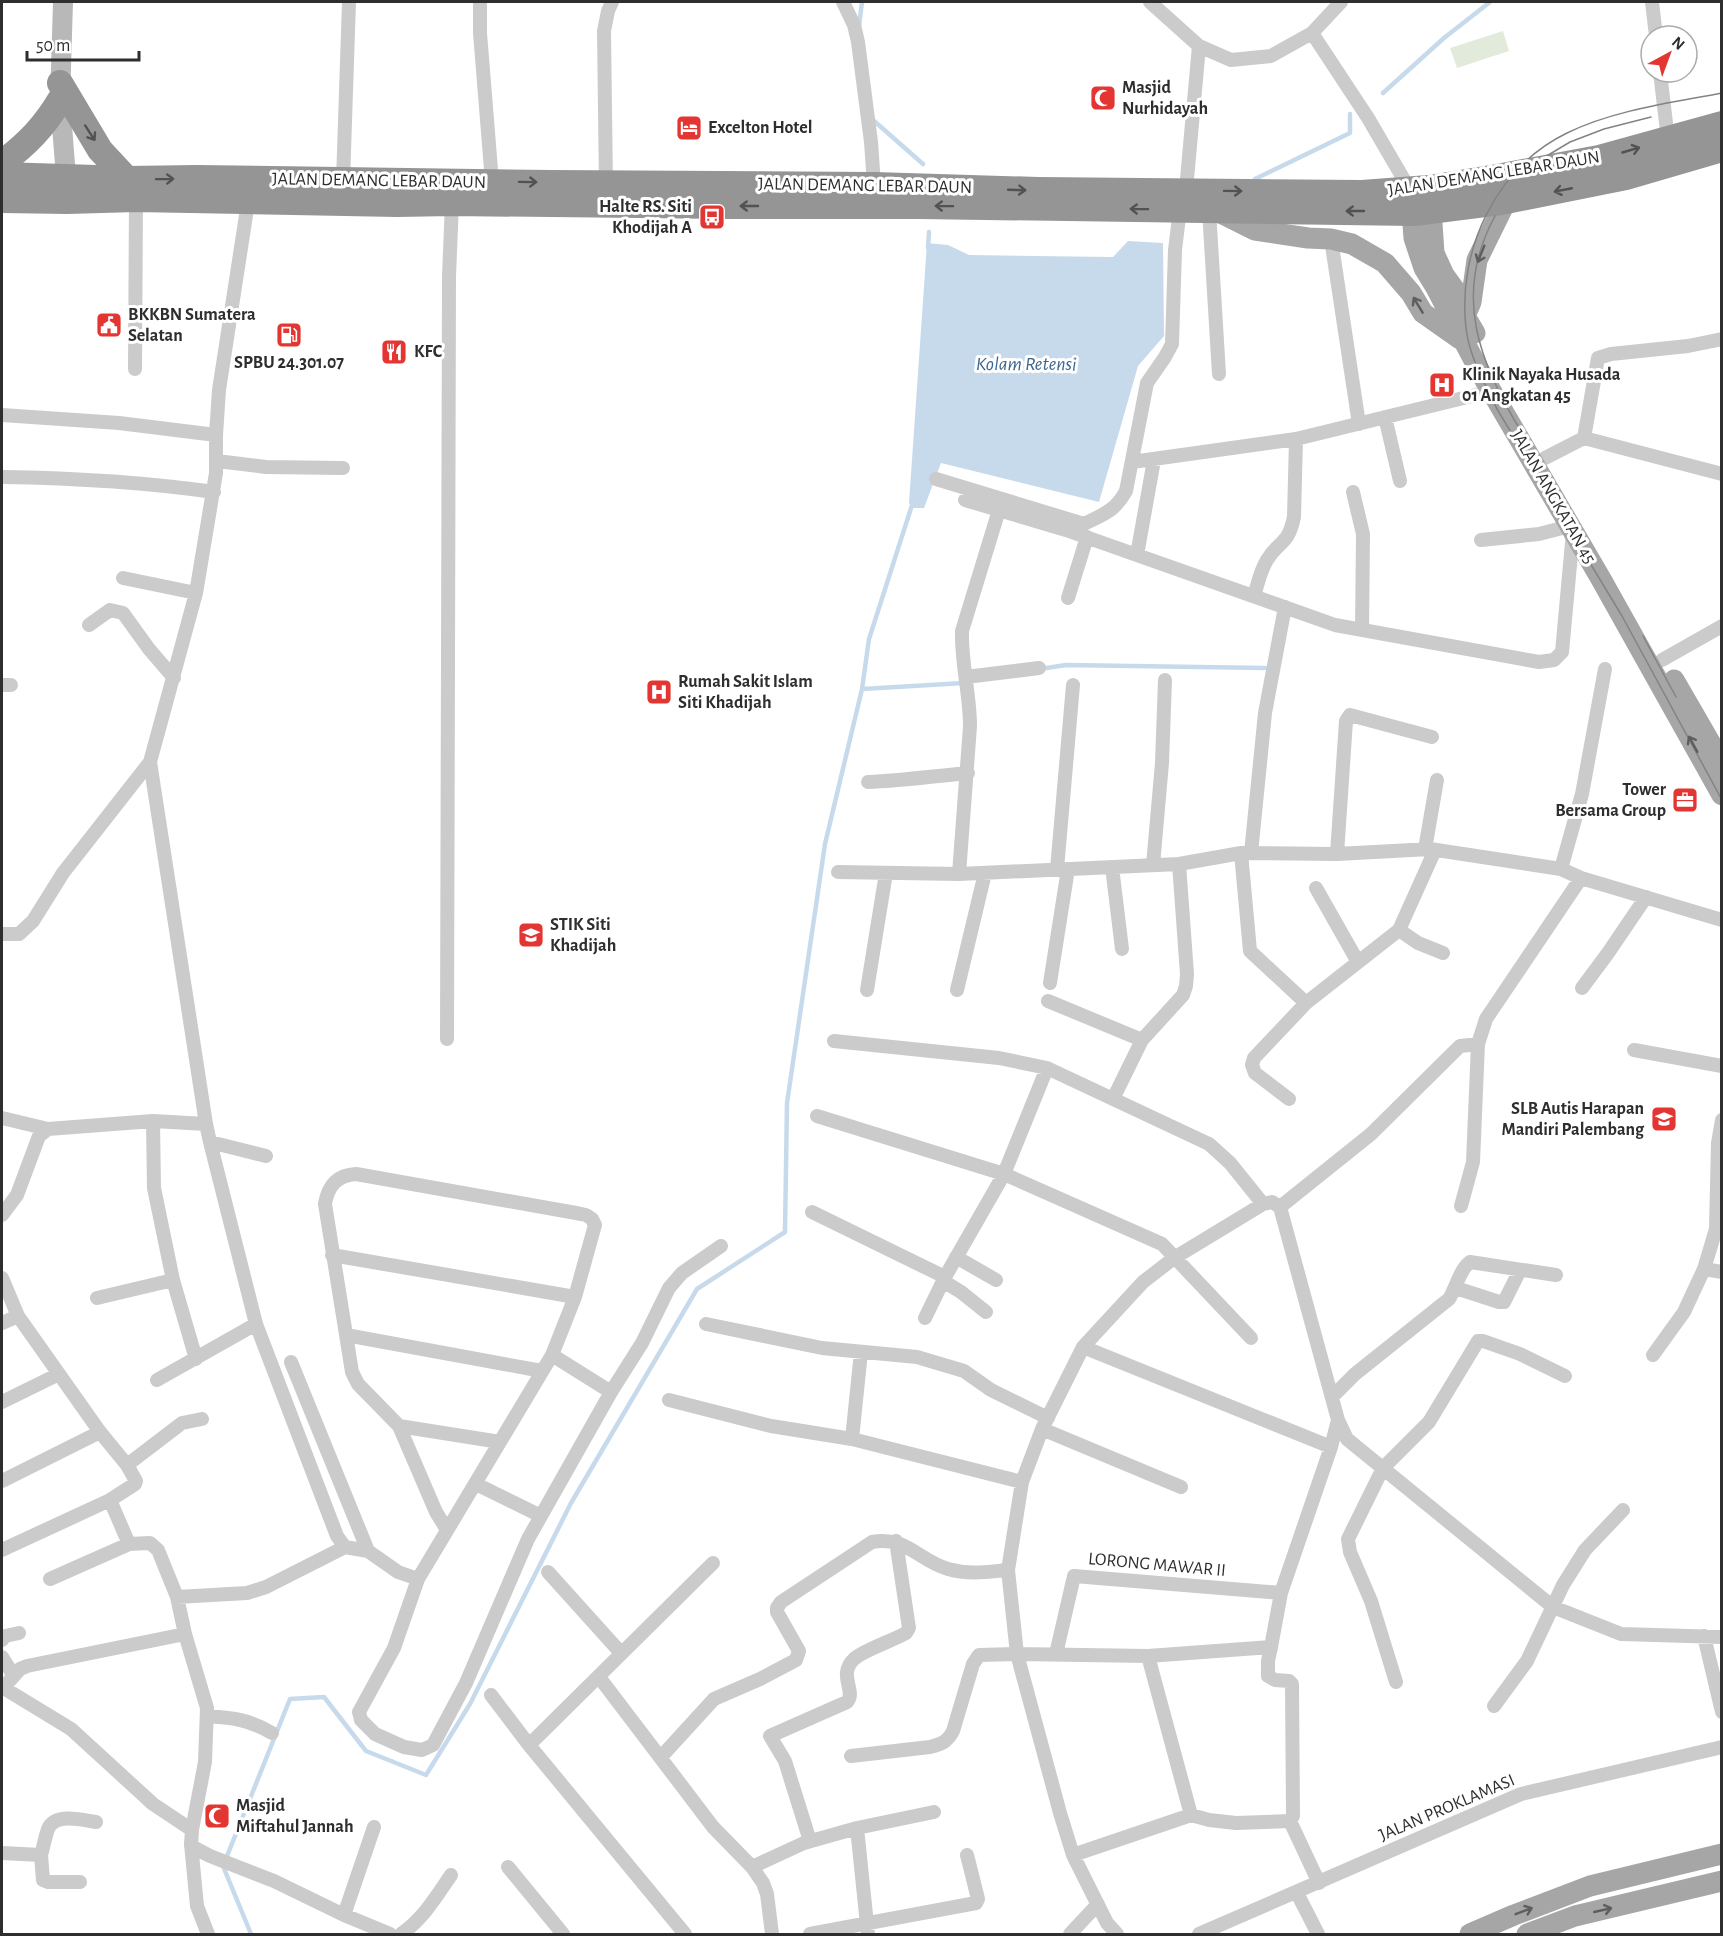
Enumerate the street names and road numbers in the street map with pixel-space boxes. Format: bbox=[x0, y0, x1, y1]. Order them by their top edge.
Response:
street label: JALAN DEMANG LEBAR DAUN bbox=[1387, 148, 1601, 200]
street label: JALAN DEMANG LEBAR DAUN bbox=[272, 170, 486, 192]
street label: JALAN DEMANG LEBAR DAUN bbox=[758, 175, 972, 197]
street label: JALAN ANGKATAN 45 bbox=[1507, 427, 1599, 567]
street label: LORONG MAWAR II bbox=[1087, 1550, 1227, 1580]
street label: JALAN PROKLAMASI bbox=[1377, 1771, 1517, 1845]

